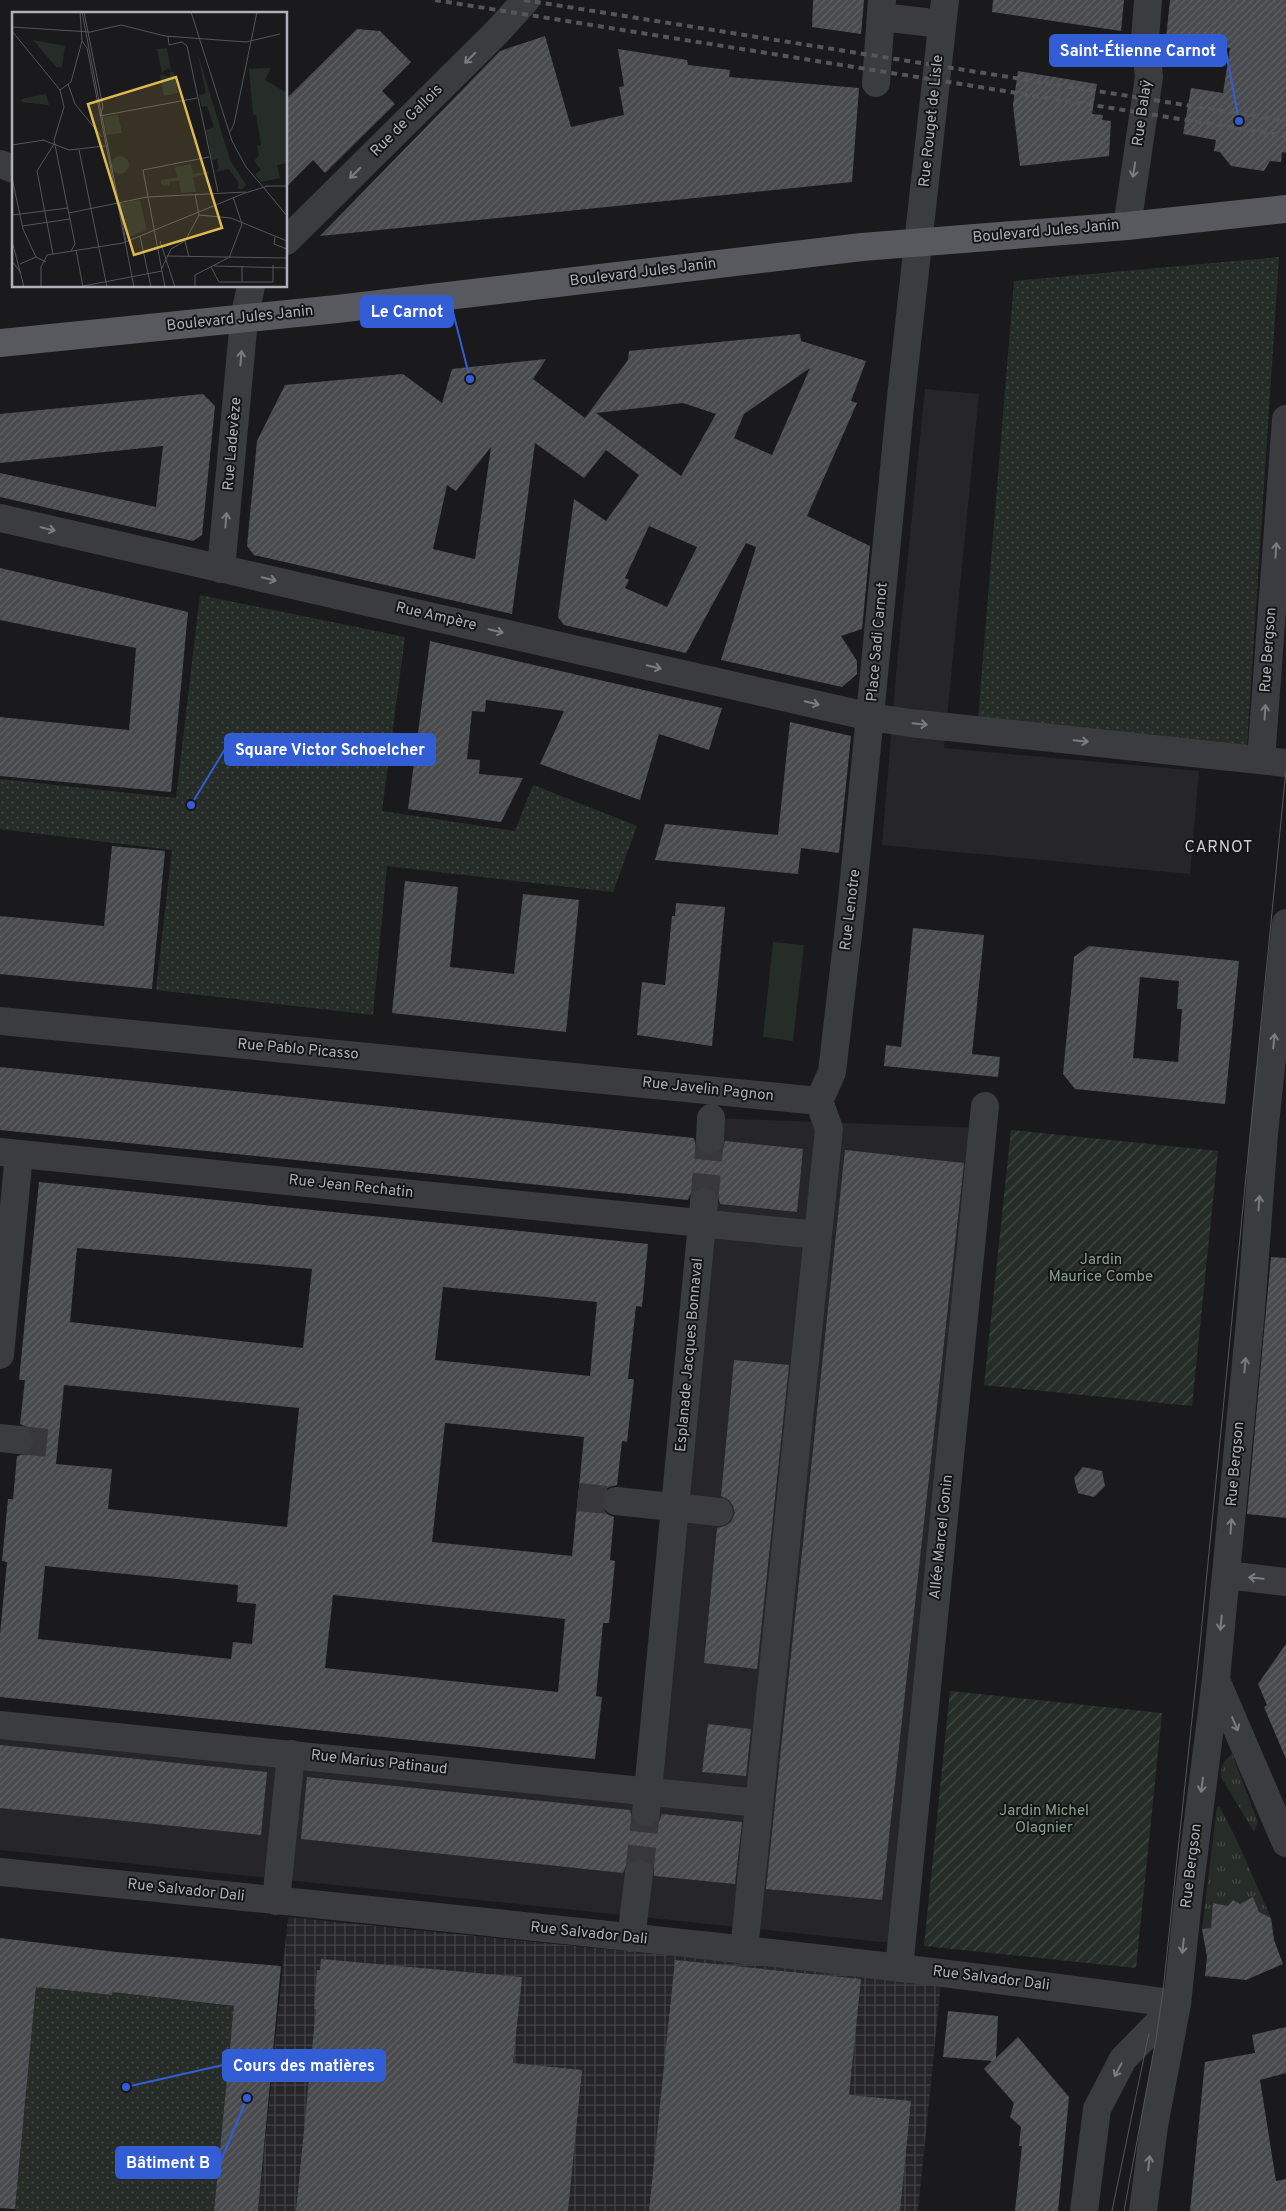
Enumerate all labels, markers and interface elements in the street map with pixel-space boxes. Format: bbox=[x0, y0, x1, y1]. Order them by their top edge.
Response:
inset map bbox=[12, 12, 288, 288]
callout: Saint-Étienne Carnot bbox=[1050, 35, 1226, 66]
text: Saint-Étienne Carnot bbox=[1060, 40, 1216, 62]
one-way arrow bbox=[464, 52, 476, 65]
street label: Rue Rouget de Lisle bbox=[916, 54, 948, 188]
street label: Rue Balaÿ bbox=[1129, 78, 1157, 148]
street label: Rue de Gallois bbox=[367, 81, 447, 161]
one-way arrow bbox=[1129, 161, 1139, 177]
one-way arrow bbox=[348, 167, 361, 179]
street label: Boulevard Jules Janin bbox=[972, 216, 1120, 248]
street label: Boulevard Jules Janin bbox=[569, 255, 717, 291]
callout: Le Carnot bbox=[361, 296, 453, 327]
street label: Boulevard Jules Janin bbox=[166, 302, 314, 336]
text: Le Carnot bbox=[371, 303, 443, 323]
one-way arrow bbox=[236, 350, 245, 366]
street label: Rue Ladevèze bbox=[219, 396, 247, 492]
one-way arrow bbox=[221, 512, 231, 528]
one-way arrow bbox=[39, 525, 55, 534]
one-way arrow bbox=[1272, 542, 1281, 558]
one-way arrow bbox=[260, 575, 276, 584]
street label: Place Sadi Carnot bbox=[863, 582, 893, 702]
street label: Rue Ampère bbox=[394, 598, 478, 636]
street label: Rue Bergson bbox=[1257, 607, 1281, 693]
one-way arrow bbox=[487, 627, 503, 636]
one-way arrow bbox=[646, 663, 662, 672]
one-way arrow bbox=[804, 699, 820, 708]
one-way arrow bbox=[1260, 704, 1269, 720]
one-way arrow bbox=[911, 719, 927, 729]
callout: Square Victor Schoelcher bbox=[225, 734, 435, 765]
one-way arrow bbox=[1073, 736, 1089, 746]
text: Square Victor Schoelcher bbox=[235, 741, 425, 761]
district label: CARNOT bbox=[1185, 838, 1253, 858]
street label: Rue Lenotre bbox=[837, 868, 865, 952]
one-way arrow bbox=[1269, 1033, 1279, 1049]
street label: Rue Pablo Picasso bbox=[236, 1035, 360, 1065]
street label: Rue Javelin Pagnon bbox=[641, 1074, 775, 1106]
street label: Rue Jean Rechatin bbox=[288, 1171, 414, 1203]
one-way arrow bbox=[1254, 1195, 1263, 1211]
park label: Jardin Maurice Combe bbox=[1049, 1251, 1153, 1287]
street label: Esplanade Jacques Bonnaval bbox=[672, 1257, 708, 1453]
one-way arrow bbox=[1241, 1357, 1250, 1373]
street label: Rue Bergson bbox=[1223, 1421, 1249, 1507]
street label: Allée Marcel Gonin bbox=[926, 1474, 958, 1600]
one-way arrow bbox=[1227, 1519, 1236, 1535]
one-way arrow bbox=[1248, 1573, 1264, 1583]
one-way arrow bbox=[1216, 1615, 1226, 1631]
one-way arrow bbox=[1230, 1716, 1240, 1731]
street label: Rue Marius Patinaud bbox=[310, 1746, 448, 1780]
one-way arrow bbox=[1197, 1777, 1207, 1793]
park label: Jardin Michel Olagnier bbox=[999, 1802, 1089, 1838]
street label: Rue Bergson bbox=[1177, 1822, 1207, 1910]
street label: Rue Salvador Dali bbox=[126, 1875, 246, 1907]
street label: Rue Salvador Dali bbox=[529, 1918, 649, 1950]
one-way arrow bbox=[1178, 1938, 1188, 1954]
street label: Rue Salvador Dali bbox=[931, 1962, 1051, 1996]
callout: Cours des matières bbox=[223, 2050, 385, 2081]
text: Cours des matières bbox=[233, 2057, 375, 2077]
one-way arrow bbox=[1113, 2062, 1122, 2077]
callout: Bâtiment B bbox=[116, 2147, 220, 2178]
text: Bâtiment B bbox=[126, 2154, 210, 2174]
one-way arrow bbox=[1144, 2155, 1154, 2171]

